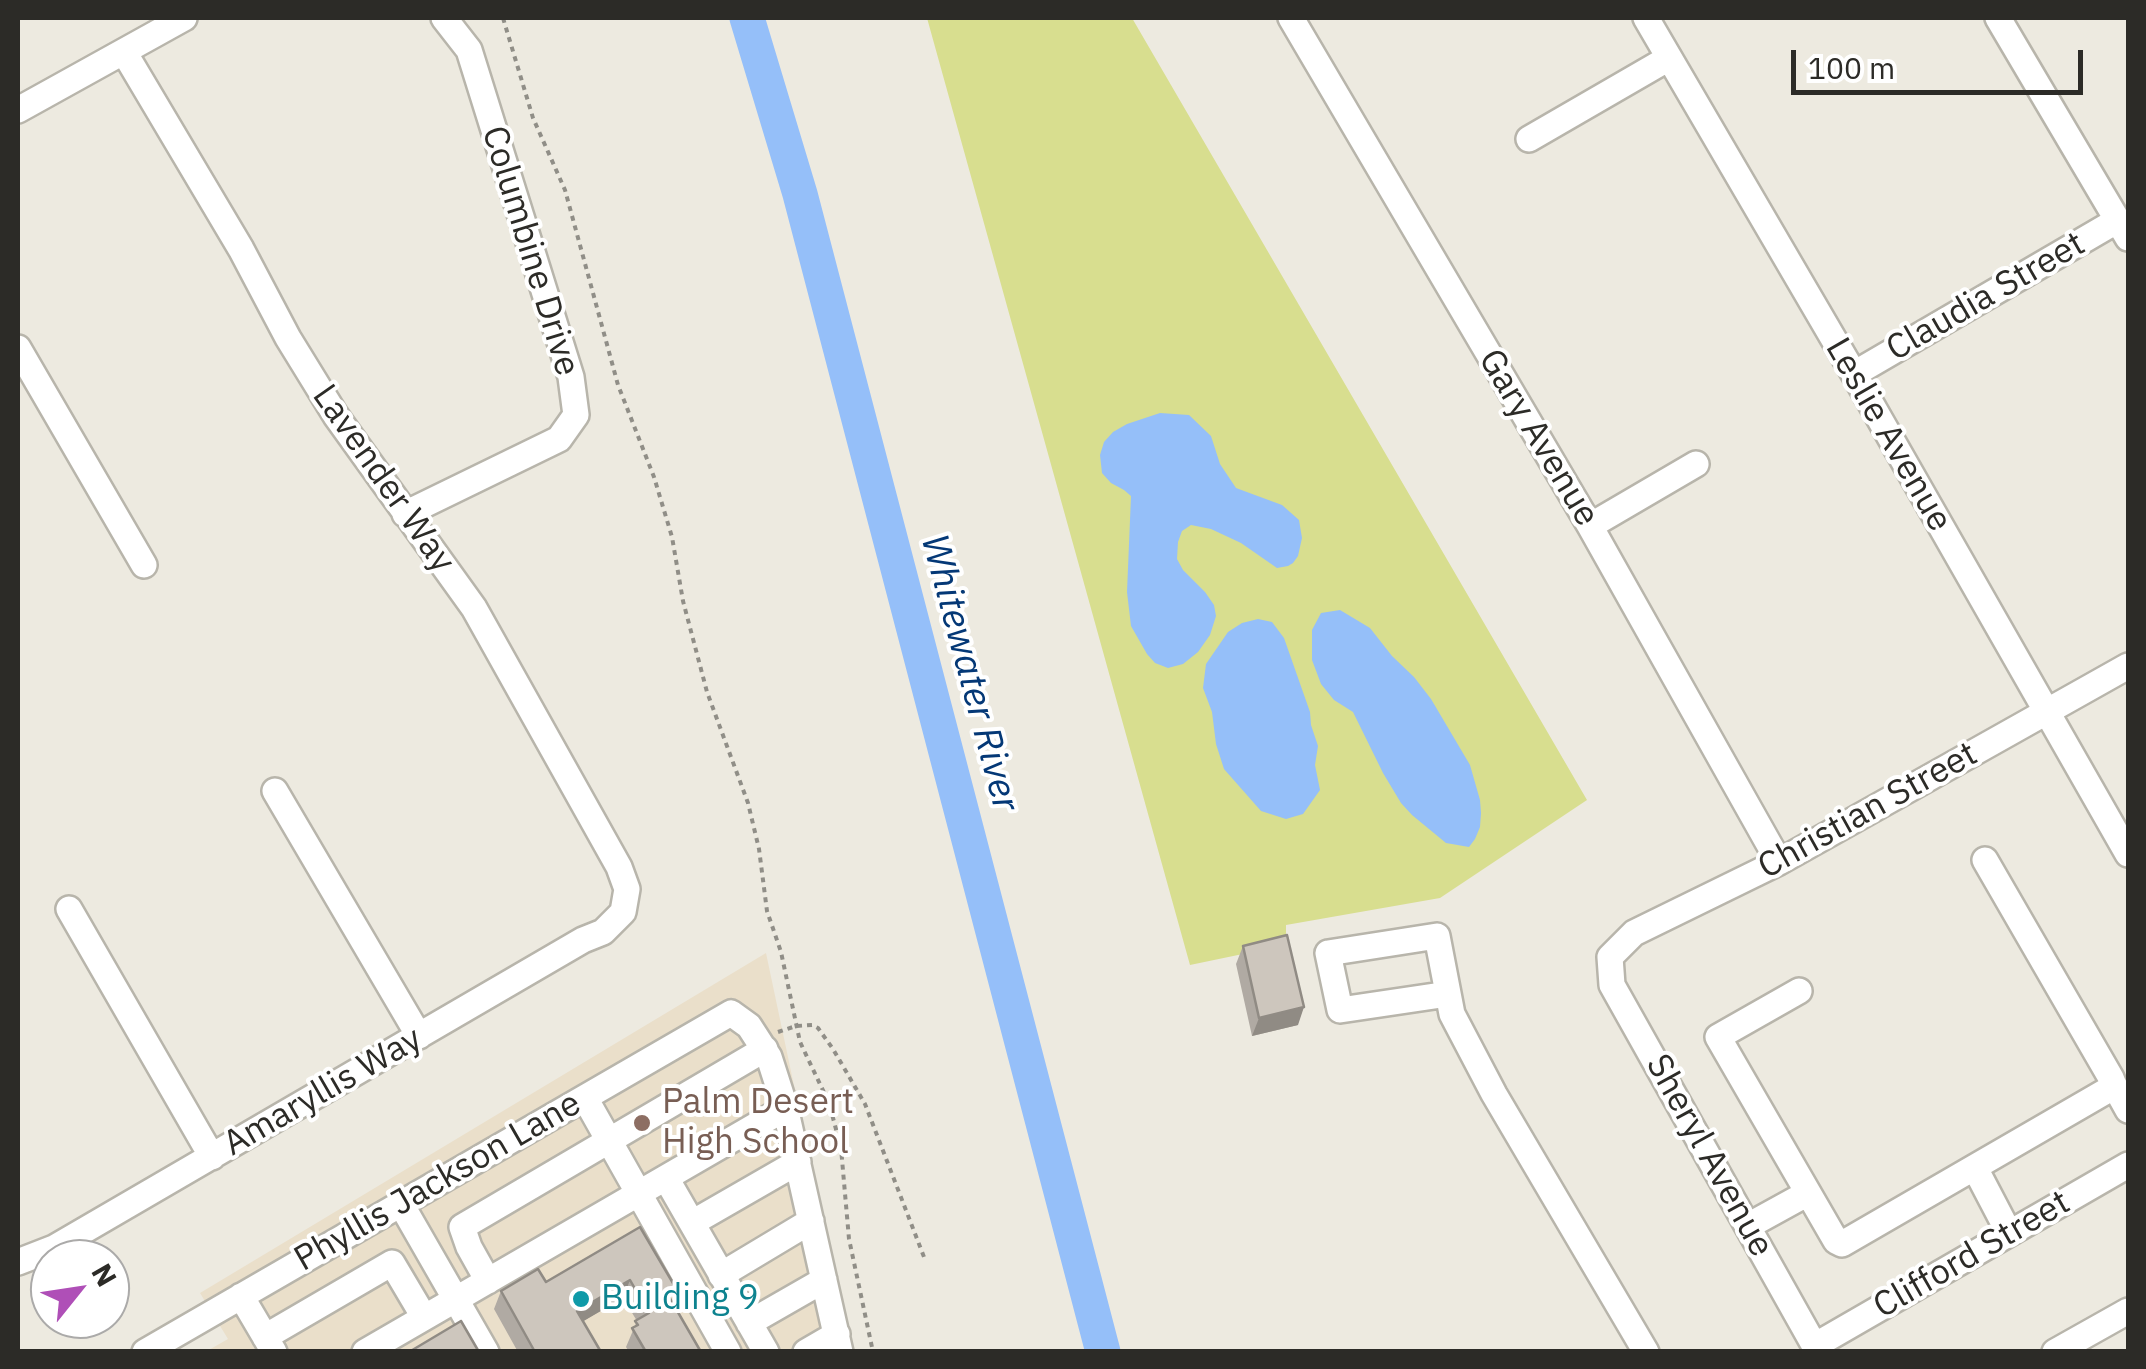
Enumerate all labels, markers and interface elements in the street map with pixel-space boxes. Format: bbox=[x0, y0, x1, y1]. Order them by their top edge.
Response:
scale bar bbox=[1796, 30, 2088, 92]
text: 100 m bbox=[1808, 48, 1895, 87]
street label: Columbine Drive bbox=[472, 121, 588, 381]
street label: Claudia Street bbox=[1879, 223, 2093, 371]
street label: Leslie Avenue bbox=[1816, 331, 1960, 539]
street label: Gary Avenue bbox=[1469, 342, 1607, 534]
street label: Lavender Way bbox=[303, 377, 463, 581]
water label: Whitewater River bbox=[910, 530, 1028, 816]
street label: Christian Street bbox=[1751, 734, 1985, 888]
street label: Amaryllis Way bbox=[216, 1018, 430, 1166]
street label: Sheryl Avenue bbox=[1636, 1048, 1782, 1264]
place label: Palm Desert High School bbox=[662, 1082, 854, 1164]
street label: Phyllis Jackson Lane bbox=[287, 1083, 589, 1281]
marker: Palm Desert High School bbox=[631, 1112, 653, 1134]
street label: Clifford Street bbox=[1867, 1182, 2077, 1328]
north arrow bbox=[30, 1239, 130, 1339]
text: N bbox=[84, 1257, 126, 1293]
place label: Building 9 bbox=[601, 1278, 759, 1320]
marker: Building 9 bbox=[570, 1288, 592, 1310]

